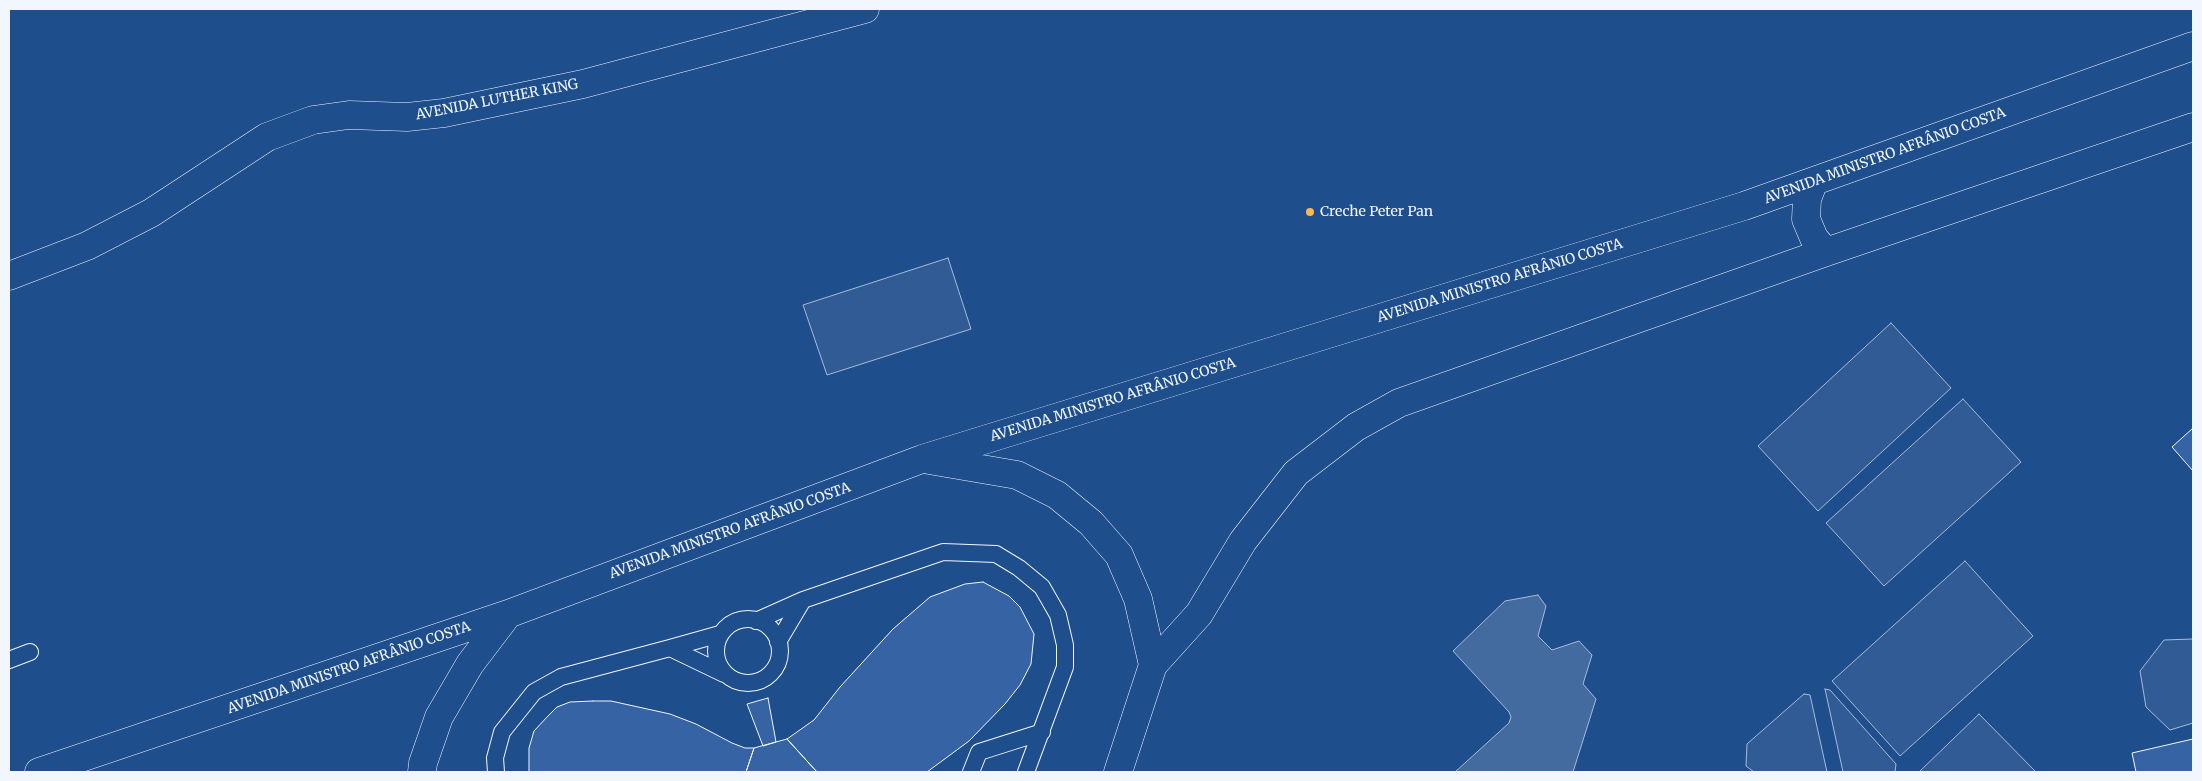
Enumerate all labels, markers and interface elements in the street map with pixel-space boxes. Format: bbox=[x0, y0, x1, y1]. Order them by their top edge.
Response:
street label: AVENIDA LUTHER KING bbox=[414, 76, 580, 124]
street label: AVENIDA MINISTRO AFRÂNIO COSTA bbox=[1762, 104, 2008, 208]
place label: Creche Peter Pan bbox=[1320, 204, 1433, 220]
marker: Creche Peter Pan bbox=[1304, 206, 1316, 218]
street label: AVENIDA MINISTRO AFRÂNIO COSTA bbox=[1375, 236, 1625, 326]
street label: AVENIDA MINISTRO AFRÂNIO COSTA bbox=[988, 355, 1238, 445]
street label: AVENIDA MINISTRO AFRÂNIO COSTA bbox=[607, 479, 853, 583]
street label: AVENIDA MINISTRO AFRÂNIO COSTA bbox=[225, 618, 473, 718]

